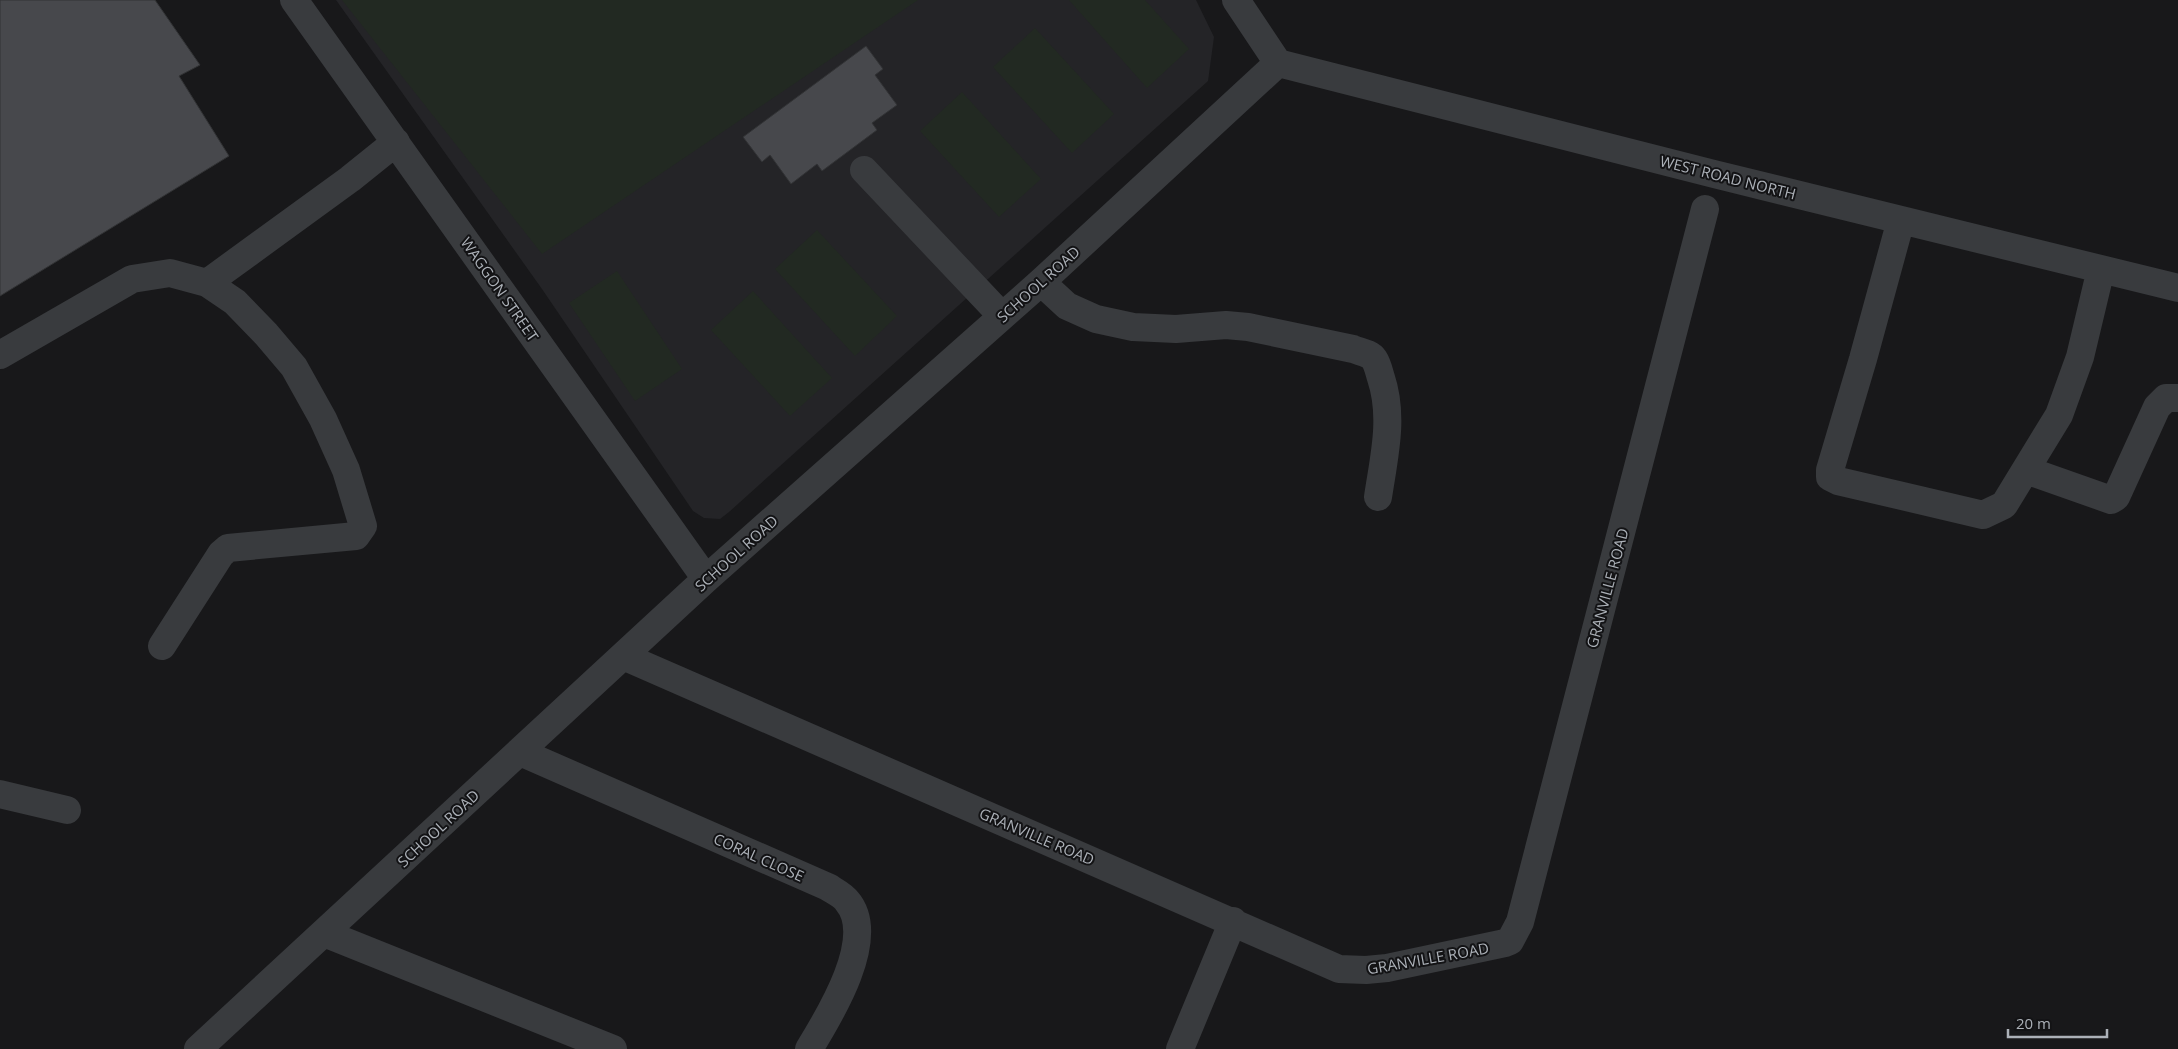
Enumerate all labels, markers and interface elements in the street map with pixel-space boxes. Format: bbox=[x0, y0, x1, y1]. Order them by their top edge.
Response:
street label: WEST ROAD NORTH bbox=[1658, 150, 1798, 204]
street label: WAGGON STREET bbox=[457, 233, 544, 346]
street label: SCHOOL ROAD bbox=[992, 241, 1084, 327]
street label: SCHOOL ROAD bbox=[690, 510, 782, 596]
street label: GRANVILLE ROAD bbox=[1581, 526, 1633, 650]
street label: SCHOOL ROAD bbox=[393, 785, 483, 871]
street label: GRANVILLE ROAD bbox=[976, 803, 1098, 869]
street label: CORAL CLOSE bbox=[711, 828, 807, 886]
street label: GRANVILLE ROAD bbox=[1366, 937, 1490, 979]
scale bar bbox=[2008, 1006, 2107, 1038]
text: 20 m bbox=[2016, 1013, 2051, 1033]

